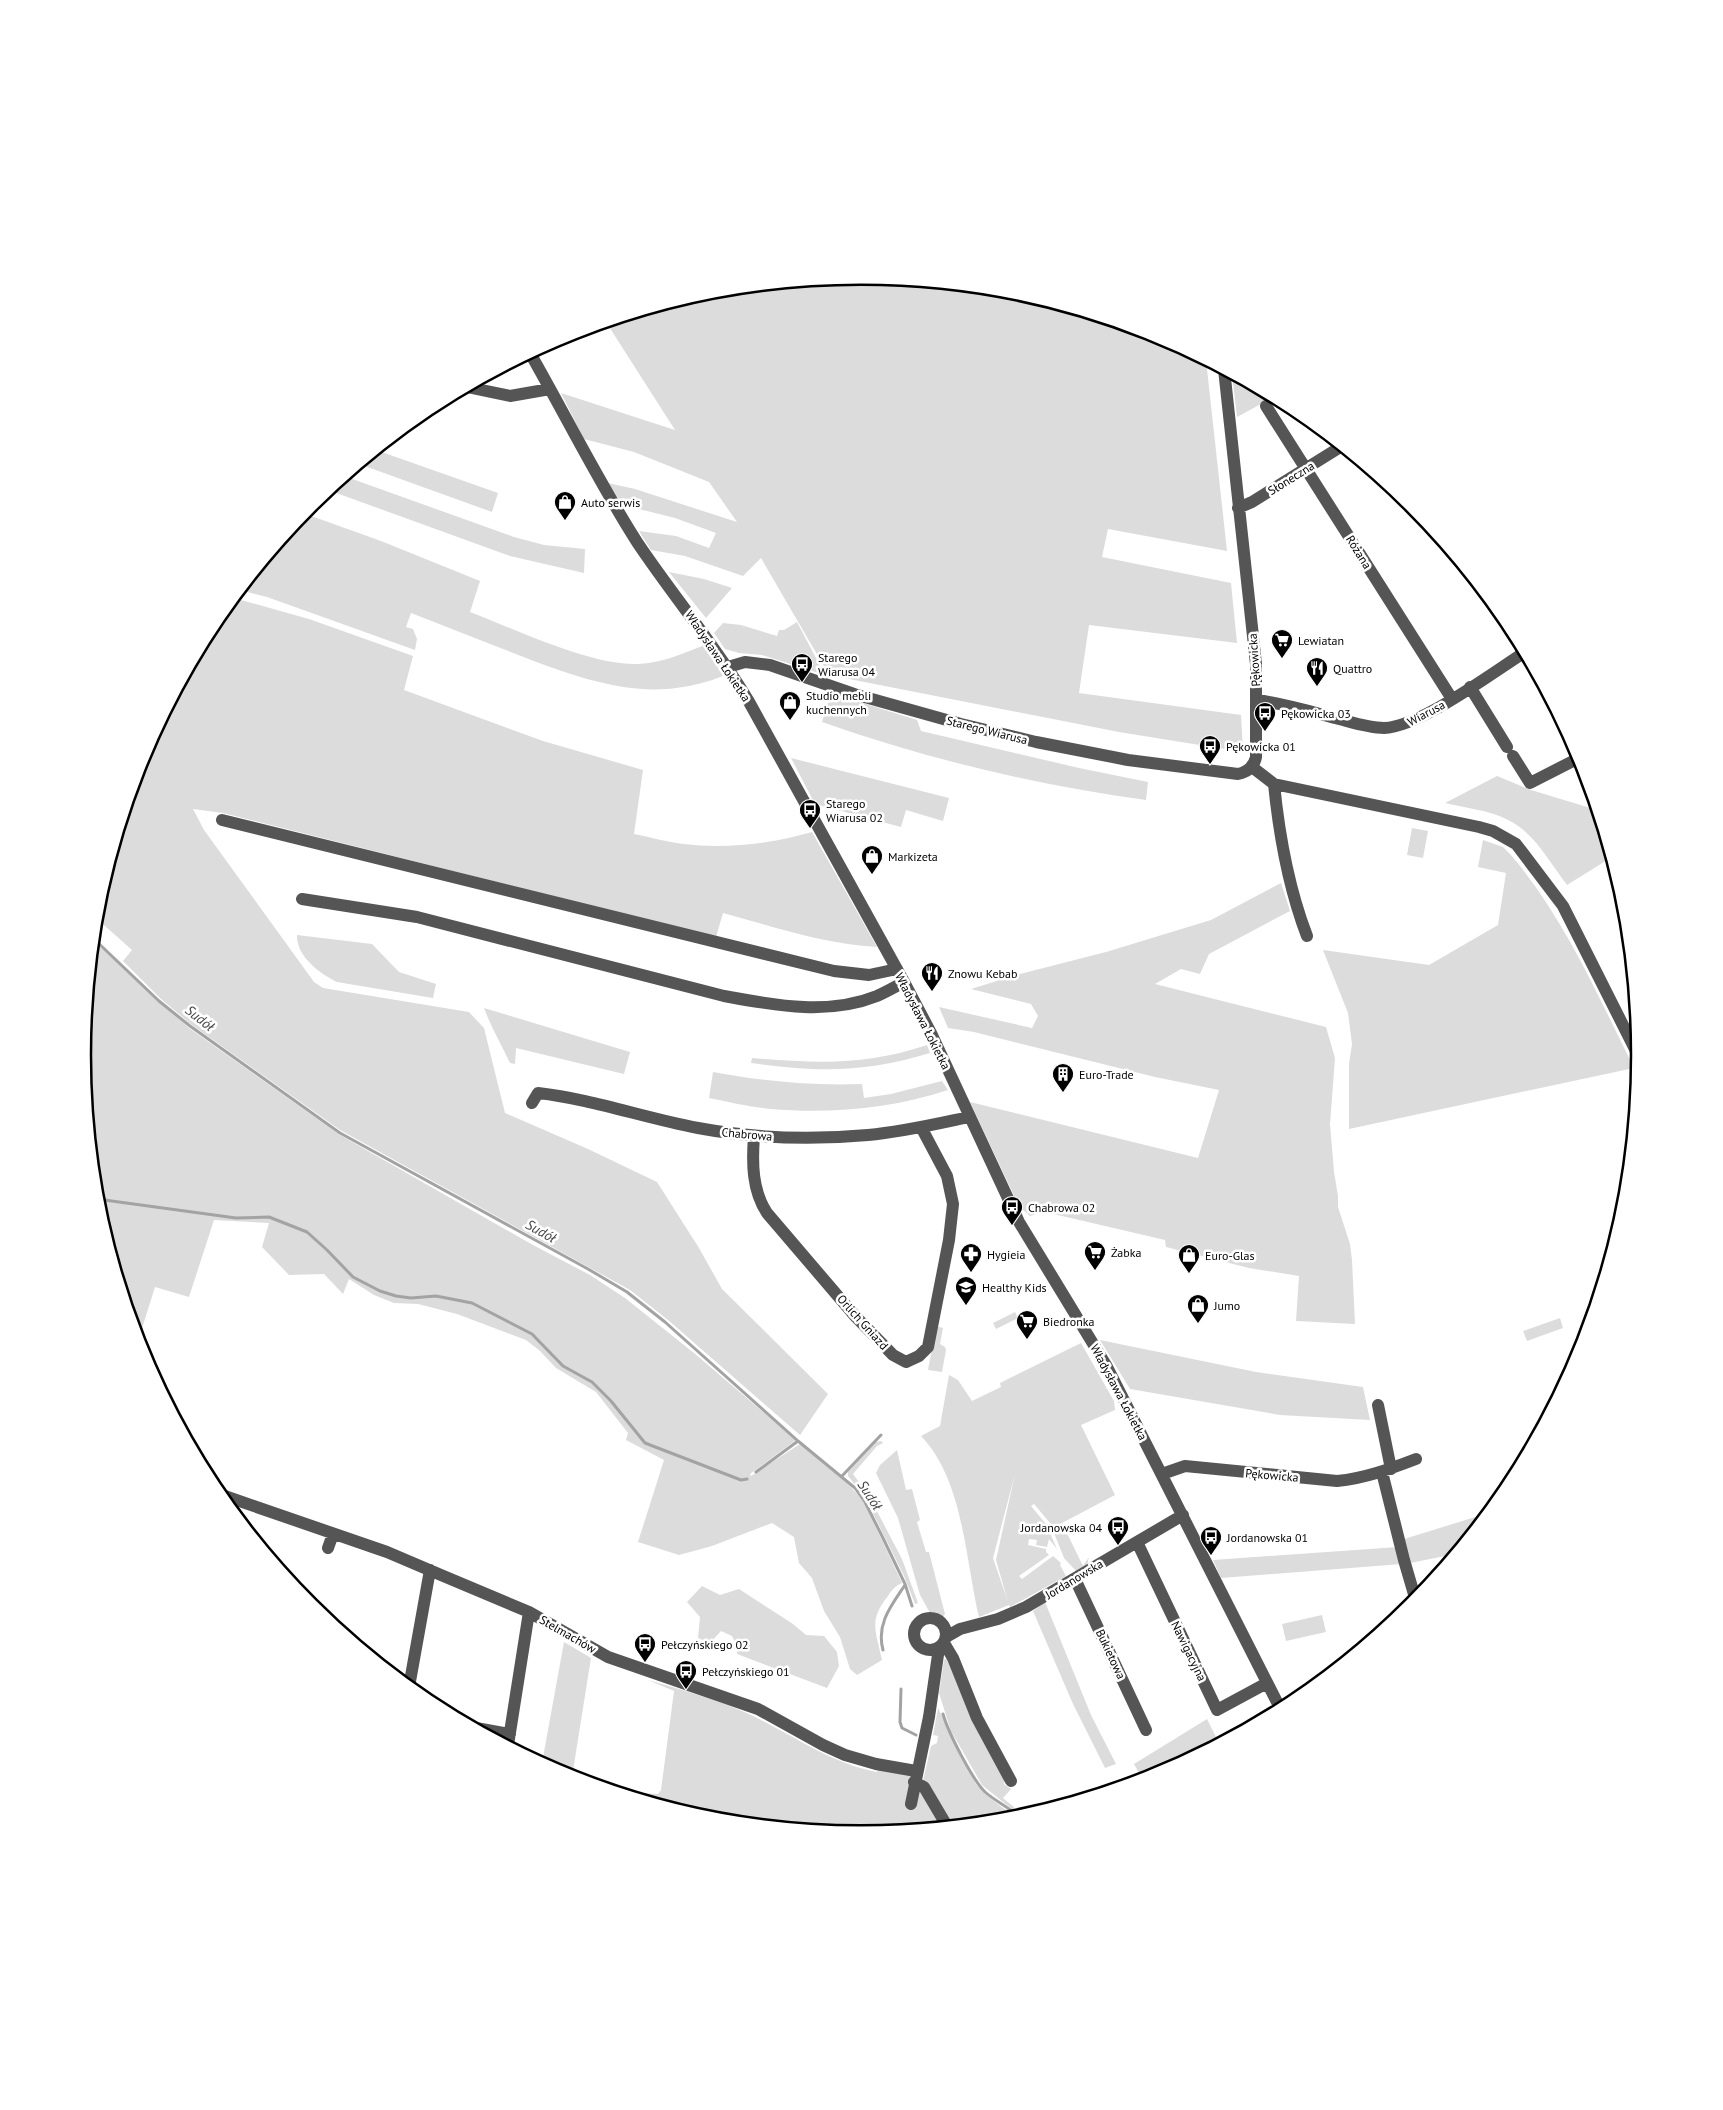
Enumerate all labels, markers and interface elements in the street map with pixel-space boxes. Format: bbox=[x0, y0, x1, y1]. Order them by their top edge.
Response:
street label: Słoneczna bbox=[1265, 458, 1317, 498]
shop icon: Auto serwis bbox=[553, 490, 577, 521]
place label: Auto serwis bbox=[581, 495, 640, 510]
street label: Różana bbox=[1343, 532, 1375, 572]
street label: Władysława Łokietka bbox=[682, 608, 754, 704]
supermarket icon: Lewiatan bbox=[1270, 628, 1294, 659]
street label: Pękowicka bbox=[1245, 633, 1263, 687]
place label: Lewiatan bbox=[1298, 633, 1344, 648]
place label: Starego Wiarusa 04 bbox=[818, 650, 875, 679]
bus stop icon: Starego Wiarusa 04 bbox=[790, 652, 814, 683]
restaurant icon: Quattro bbox=[1305, 656, 1329, 687]
place label: Quattro bbox=[1333, 661, 1372, 676]
place label: Studio mebli kuchennych bbox=[806, 688, 871, 717]
shop icon: Studio mebli kuchennych bbox=[778, 690, 802, 721]
street label: Wiarusa bbox=[1405, 697, 1448, 729]
bus stop icon: Pękowicka 03 bbox=[1253, 701, 1277, 732]
place label: Pękowicka 03 bbox=[1281, 706, 1351, 721]
street label: Starego Wiarusa bbox=[945, 713, 1029, 747]
bus stop icon: Pękowicka 01 bbox=[1198, 734, 1222, 765]
place label: Pękowicka 01 bbox=[1226, 739, 1296, 754]
place label: Starego Wiarusa 02 bbox=[826, 796, 883, 825]
bus stop icon: Starego Wiarusa 02 bbox=[798, 798, 822, 829]
shop icon: Markizeta bbox=[860, 844, 884, 875]
place label: Markizeta bbox=[888, 849, 938, 864]
restaurant icon: Znowu Kebab bbox=[920, 961, 944, 992]
place label: Znowu Kebab bbox=[948, 966, 1017, 981]
street label: Władysława Łokietka bbox=[892, 970, 954, 1072]
water label: Sudół bbox=[182, 1001, 219, 1036]
building icon: Euro-Trade bbox=[1051, 1062, 1075, 1093]
place label: Euro-Trade bbox=[1079, 1067, 1134, 1082]
street label: Chabrowa bbox=[721, 1124, 773, 1144]
bus stop icon: Chabrowa 02 bbox=[1000, 1195, 1024, 1226]
place label: Chabrowa 02 bbox=[1028, 1200, 1095, 1215]
water label: Sudół bbox=[523, 1215, 560, 1247]
supermarket icon: Żabka bbox=[1083, 1240, 1107, 1271]
pharmacy icon: Hygieia bbox=[959, 1242, 983, 1273]
shop icon: Euro-Glas bbox=[1177, 1243, 1201, 1274]
place label: Żabka bbox=[1111, 1245, 1141, 1260]
place label: Hygieia bbox=[987, 1247, 1025, 1262]
place label: Euro-Glas bbox=[1205, 1248, 1255, 1263]
school or university icon: Healthy Kids bbox=[954, 1275, 978, 1306]
place label: Healthy Kids bbox=[982, 1280, 1047, 1295]
street label: Orlich Gniazd bbox=[834, 1291, 892, 1353]
shop icon: Jumo bbox=[1186, 1293, 1210, 1324]
place label: Jumo bbox=[1213, 1298, 1240, 1313]
supermarket icon: Biedronka bbox=[1015, 1309, 1039, 1340]
place label: Biedronka bbox=[1043, 1314, 1095, 1329]
street label: Władysława Łokietka bbox=[1087, 1341, 1151, 1443]
street label: Pękowicka bbox=[1245, 1465, 1299, 1485]
water label: Sudół bbox=[854, 1477, 887, 1514]
bus stop icon: Jordanowska 04 bbox=[1106, 1515, 1130, 1546]
place label: Jordanowska 04 bbox=[1020, 1520, 1102, 1535]
bus stop icon: Jordanowska 01 bbox=[1199, 1525, 1223, 1556]
place label: Jordanowska 01 bbox=[1226, 1530, 1308, 1545]
street label: Jordanowska bbox=[1041, 1556, 1106, 1603]
street label: Stelmachów bbox=[537, 1612, 599, 1656]
street label: Nawigacyjna bbox=[1168, 1618, 1210, 1684]
street label: Bukietowa bbox=[1093, 1627, 1129, 1681]
bus stop icon: Pełczyńskiego 02 bbox=[633, 1632, 657, 1663]
place label: Pełczyńskiego 02 bbox=[661, 1637, 749, 1652]
bus stop icon: Pełczyńskiego 01 bbox=[674, 1659, 698, 1690]
place label: Pełczyńskiego 01 bbox=[702, 1664, 790, 1679]

